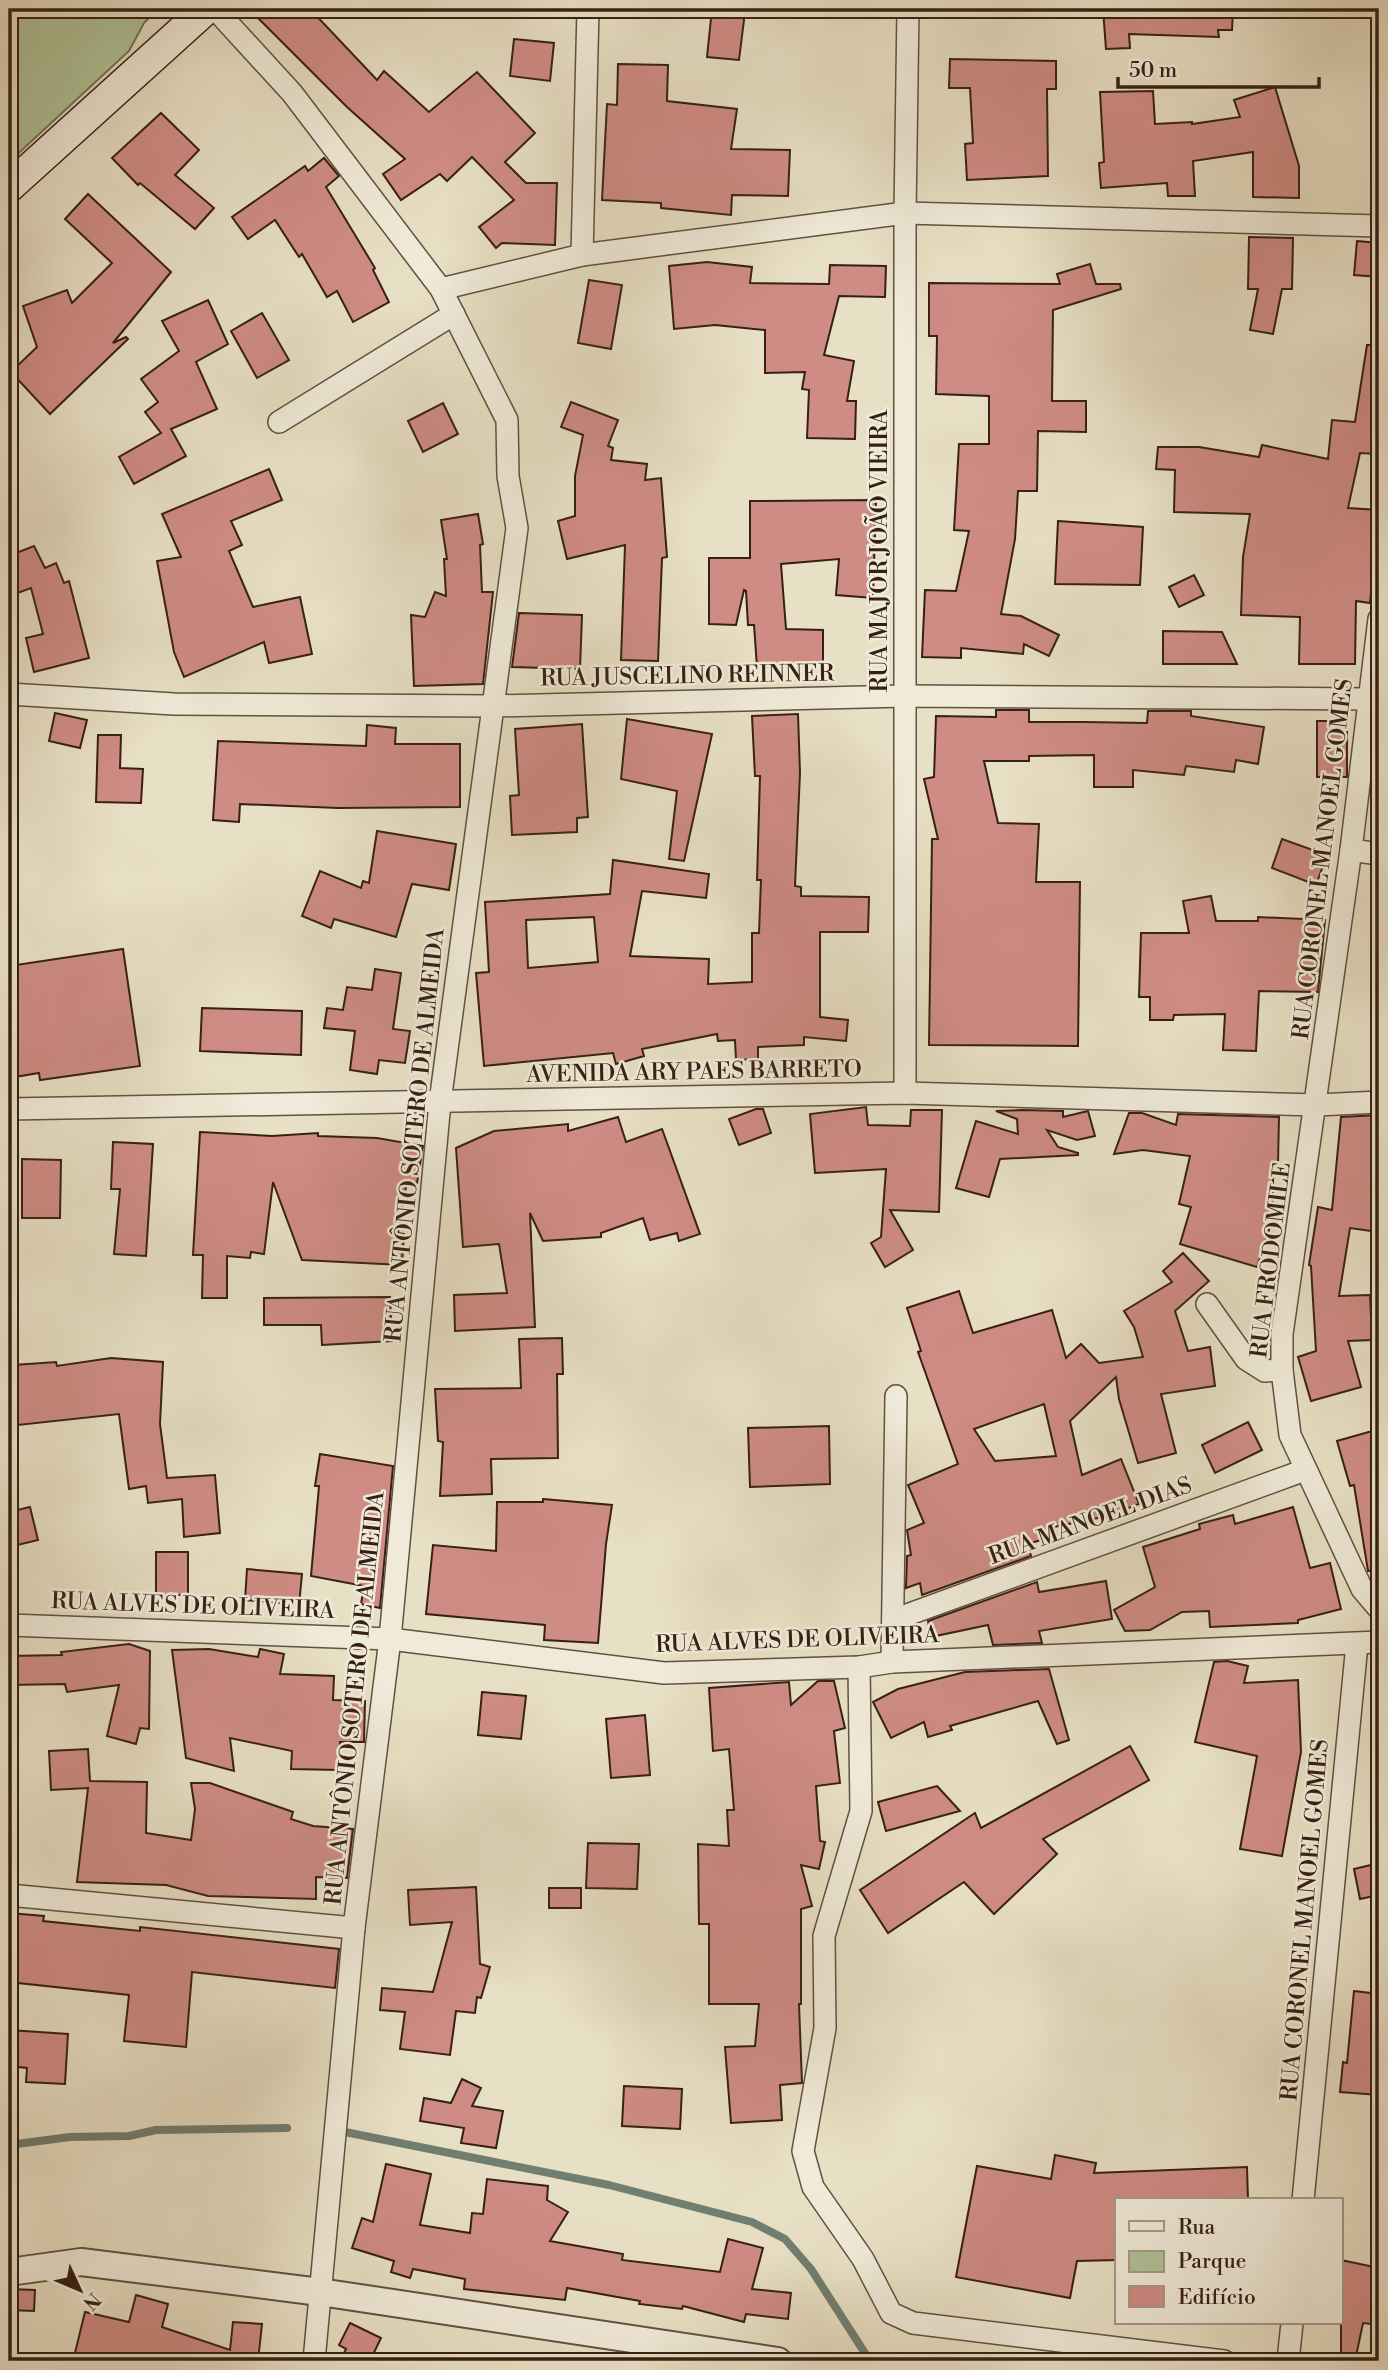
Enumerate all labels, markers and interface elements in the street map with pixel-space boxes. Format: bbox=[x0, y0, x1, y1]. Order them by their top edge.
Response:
scale bar bbox=[1118, 46, 1320, 90]
text: 50 m bbox=[1129, 58, 1177, 84]
street label: RUA MAJOR JOÃO VIEIRA bbox=[864, 408, 894, 693]
street label: RUA JUSCELINO REINNER bbox=[540, 659, 835, 693]
street label: RUA CORONEL MANOEL GOMES bbox=[1287, 677, 1359, 1041]
street label: RUA ANTÔNIO SOTERO DE ALMEIDA bbox=[376, 925, 451, 1343]
street label: AVENIDA ARY PAES BARRETO bbox=[525, 1055, 862, 1089]
street label: RUA FRODOMILE bbox=[1245, 1161, 1297, 1360]
street label: RUA MANOEL DIAS bbox=[985, 1471, 1196, 1571]
street label: RUA ANTÔNIO SOTERO DE ALMEIDA bbox=[316, 1488, 391, 1906]
street label: RUA ALVES DE OLIVEIRA bbox=[51, 1587, 337, 1625]
street label: RUA ALVES DE OLIVEIRA bbox=[655, 1621, 941, 1659]
street label: RUA CORONEL MANOEL GOMES bbox=[1275, 1738, 1335, 2102]
legend bbox=[1115, 2198, 1342, 2324]
text: Rua bbox=[1178, 2215, 1215, 2241]
text: Parque bbox=[1178, 2249, 1246, 2275]
north arrow bbox=[46, 2254, 116, 2324]
text: Edifício bbox=[1178, 2285, 1256, 2311]
text: N bbox=[78, 2287, 105, 2315]

